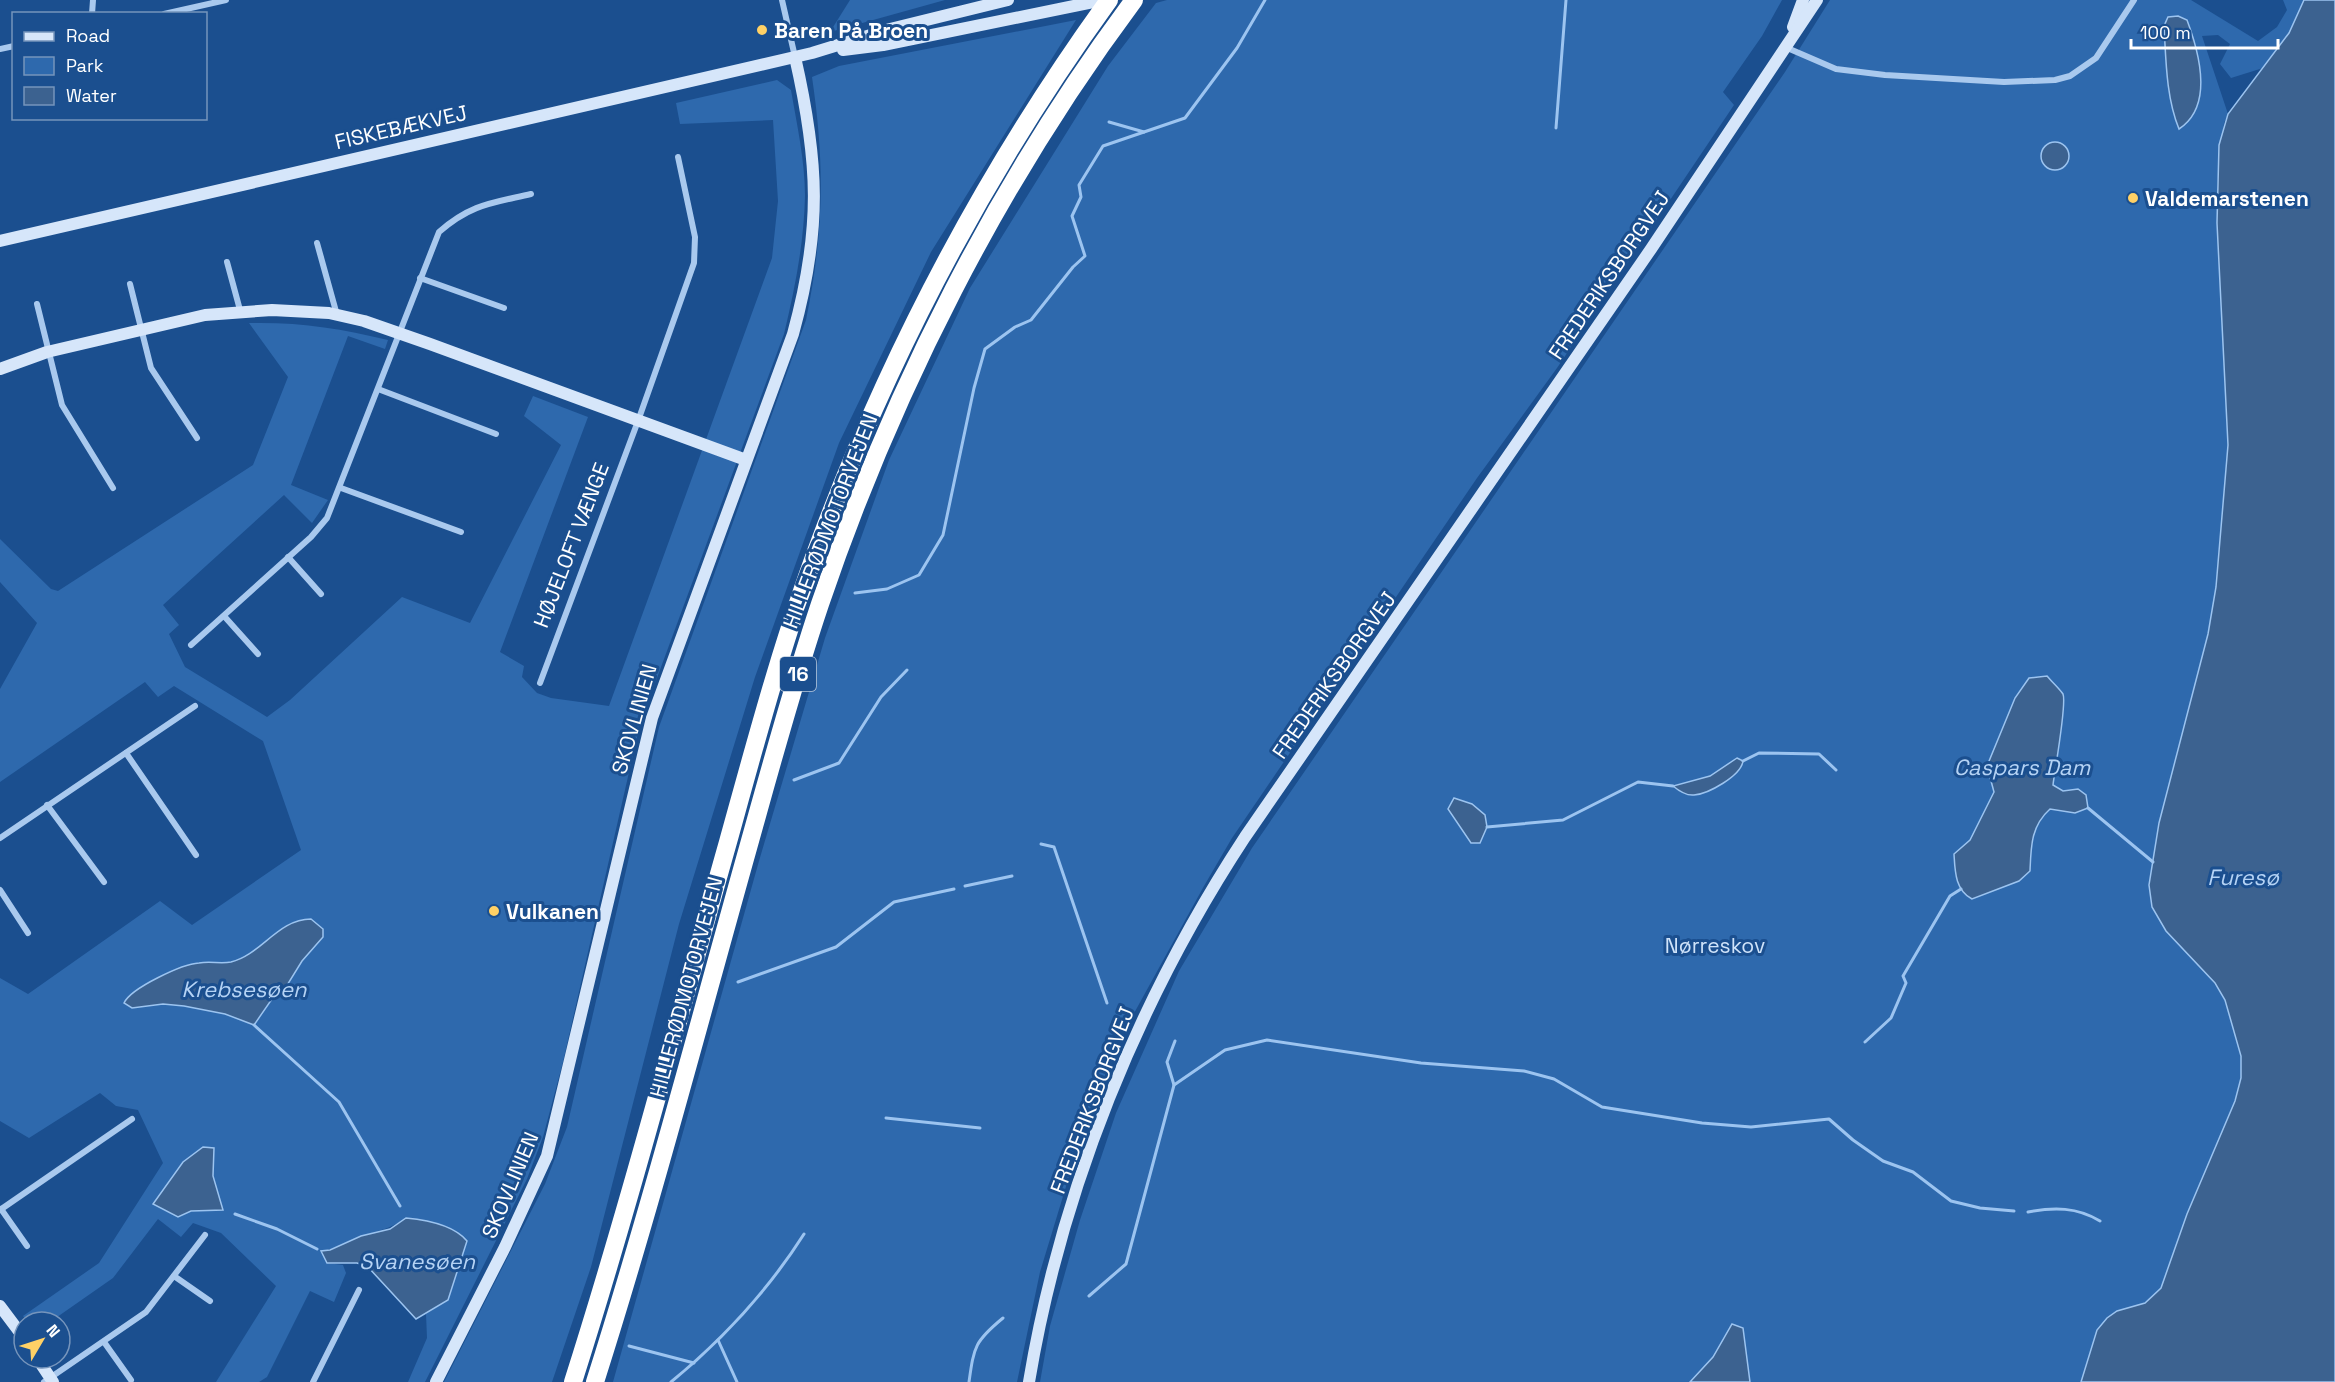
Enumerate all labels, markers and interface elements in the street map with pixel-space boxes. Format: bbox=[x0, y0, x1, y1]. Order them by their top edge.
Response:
legend bbox=[12, 12, 207, 120]
scale bar bbox=[2131, 12, 2278, 50]
place label: Baren På Broen bbox=[774, 17, 928, 44]
text: 100 m bbox=[2140, 21, 2191, 44]
marker: Baren På Broen bbox=[755, 23, 769, 37]
text: Road bbox=[66, 24, 110, 47]
text: Park bbox=[66, 54, 104, 77]
text: Water bbox=[66, 84, 117, 107]
street label: FISKEBÆKVEJ bbox=[332, 99, 470, 155]
street label: FREDERIKSBORGVEJ bbox=[1542, 185, 1676, 365]
place label: Valdemarstenen bbox=[2145, 185, 2309, 212]
marker: Valdemarstenen bbox=[2126, 191, 2140, 205]
street label: HILLERØDMOTORVEJEN bbox=[777, 410, 883, 632]
street label: HØJELOFT VÆNGE bbox=[527, 459, 615, 631]
street label: FREDERIKSBORGVEJ bbox=[1266, 586, 1402, 764]
road number: 16 bbox=[780, 657, 816, 691]
street label: SKOVLINIEN bbox=[605, 661, 663, 777]
water label: Caspars Dam bbox=[1954, 753, 2091, 781]
water label: Furesø bbox=[2207, 863, 2280, 891]
street label: HILLERØDMOTORVEJEN bbox=[643, 874, 729, 1100]
place label: Vulkanen bbox=[506, 898, 599, 925]
marker: Vulkanen bbox=[487, 904, 501, 918]
park label: Nørreskov bbox=[1665, 932, 1765, 959]
water label: Krebsesøen bbox=[182, 975, 307, 1003]
street label: FREDERIKSBORGVEJ bbox=[1044, 1003, 1140, 1197]
street label: SKOVLINIEN bbox=[475, 1128, 545, 1242]
water label: Svanesøen bbox=[359, 1247, 475, 1275]
north arrow bbox=[12, 1310, 72, 1370]
text: N bbox=[42, 1320, 65, 1342]

